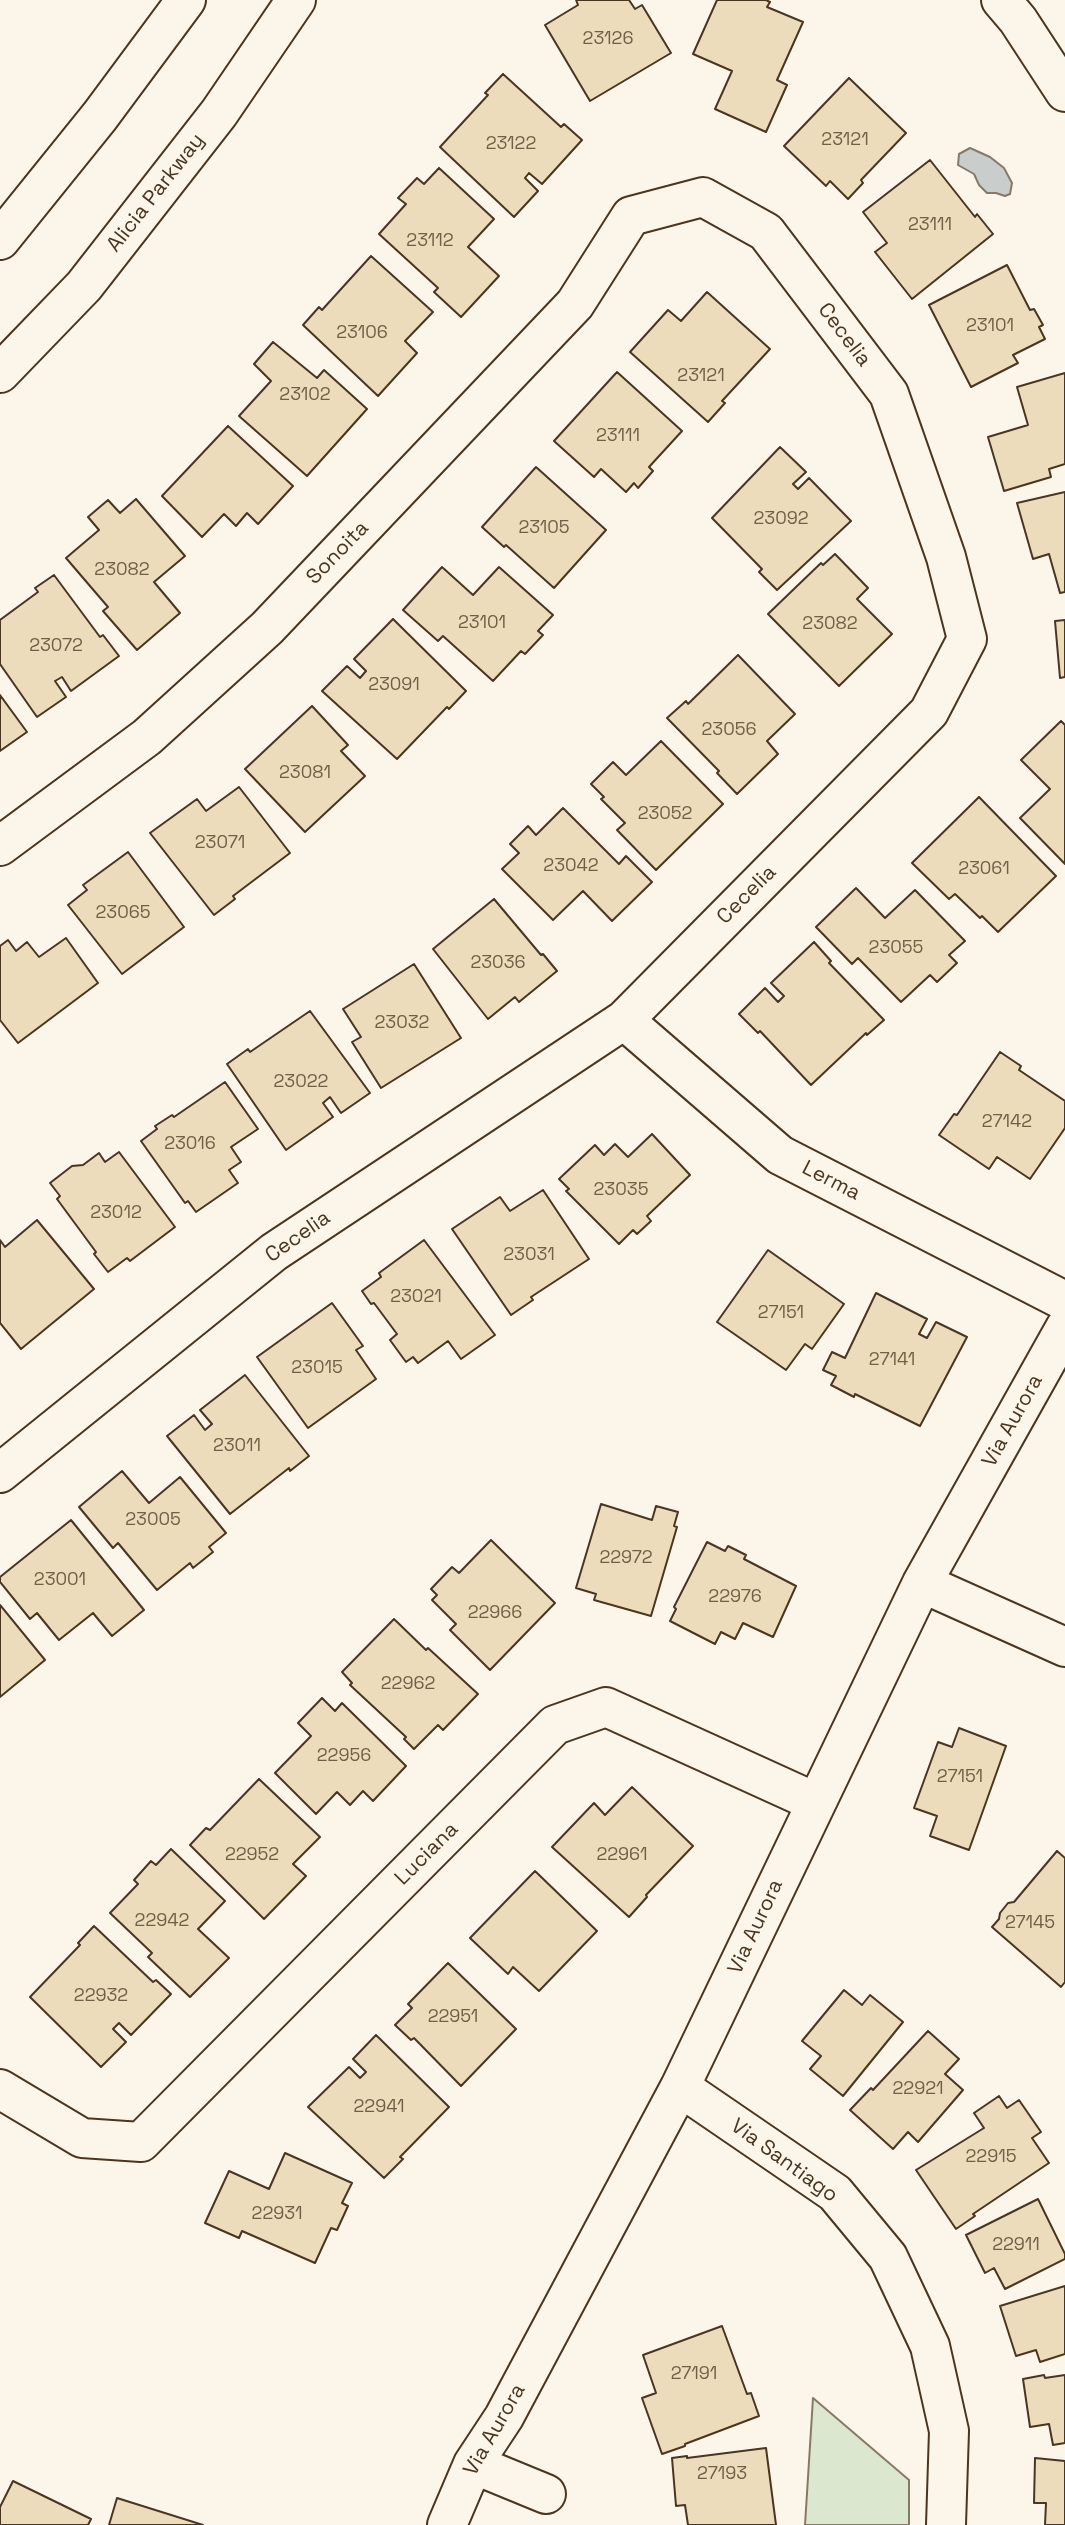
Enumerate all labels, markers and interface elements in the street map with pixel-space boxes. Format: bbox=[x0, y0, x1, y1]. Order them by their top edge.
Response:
house number: 23126 bbox=[583, 28, 633, 50]
street label: Alicia Parkway bbox=[102, 129, 210, 257]
house number: 23121 bbox=[821, 129, 869, 151]
house number: 23122 bbox=[486, 133, 536, 155]
house number: 23111 bbox=[908, 214, 952, 236]
house number: 23112 bbox=[406, 230, 454, 252]
street label: Cecelia bbox=[812, 298, 876, 372]
house number: 23101 bbox=[966, 315, 1014, 337]
house number: 23106 bbox=[336, 322, 388, 344]
house number: 23121 bbox=[677, 365, 725, 387]
house number: 23102 bbox=[279, 384, 331, 406]
house number: 23111 bbox=[596, 425, 640, 447]
house number: 23092 bbox=[753, 508, 809, 530]
street label: Sonoita bbox=[302, 516, 374, 590]
house number: 23105 bbox=[518, 517, 570, 539]
house number: 23082 bbox=[94, 559, 150, 581]
house number: 23101 bbox=[458, 612, 506, 634]
house number: 23082 bbox=[802, 613, 858, 635]
house number: 23072 bbox=[29, 635, 83, 657]
house number: 23091 bbox=[368, 674, 420, 696]
house number: 23056 bbox=[702, 719, 756, 741]
house number: 23081 bbox=[279, 762, 331, 784]
house number: 23052 bbox=[638, 803, 692, 825]
house number: 23071 bbox=[195, 832, 245, 854]
house number: 23042 bbox=[543, 855, 599, 877]
house number: 23061 bbox=[958, 858, 1010, 880]
street label: Cecelia bbox=[712, 860, 782, 930]
house number: 23065 bbox=[96, 902, 150, 924]
house number: 23055 bbox=[869, 937, 923, 959]
house number: 23036 bbox=[470, 952, 526, 974]
house number: 23032 bbox=[375, 1012, 429, 1034]
house number: 23022 bbox=[274, 1071, 328, 1093]
house number: 27142 bbox=[982, 1111, 1032, 1133]
house number: 23016 bbox=[164, 1133, 216, 1155]
street label: Lerma bbox=[798, 1156, 864, 1206]
house number: 23035 bbox=[594, 1179, 648, 1201]
house number: 23012 bbox=[90, 1202, 142, 1224]
street label: Cecelia bbox=[261, 1206, 335, 1268]
house number: 23031 bbox=[503, 1244, 555, 1266]
house number: 23021 bbox=[390, 1286, 442, 1308]
house number: 27151 bbox=[758, 1302, 804, 1324]
house number: 27141 bbox=[869, 1349, 915, 1371]
house number: 23015 bbox=[291, 1357, 343, 1379]
street label: Via Aurora bbox=[977, 1370, 1049, 1472]
house number: 23011 bbox=[213, 1435, 261, 1457]
house number: 23005 bbox=[125, 1509, 181, 1531]
house number: 22972 bbox=[599, 1547, 653, 1569]
house number: 23001 bbox=[34, 1569, 86, 1591]
house number: 22976 bbox=[708, 1586, 762, 1608]
house number: 22966 bbox=[468, 1602, 522, 1624]
house number: 22962 bbox=[381, 1673, 435, 1695]
house number: 22956 bbox=[317, 1745, 371, 1767]
house number: 27151 bbox=[937, 1766, 983, 1788]
street label: Luciana bbox=[390, 1817, 464, 1891]
house number: 22952 bbox=[225, 1844, 279, 1866]
house number: 22961 bbox=[596, 1844, 648, 1866]
street label: Via Aurora bbox=[723, 1876, 789, 1978]
house number: 22942 bbox=[135, 1910, 189, 1932]
house number: 27145 bbox=[1005, 1912, 1055, 1934]
house number: 22932 bbox=[74, 1985, 128, 2007]
house number: 22951 bbox=[428, 2006, 478, 2028]
house number: 22921 bbox=[892, 2078, 944, 2100]
house number: 22941 bbox=[353, 2096, 405, 2118]
street label: Via Santiago bbox=[726, 2114, 842, 2208]
house number: 22915 bbox=[966, 2146, 1016, 2168]
house number: 22931 bbox=[252, 2203, 302, 2225]
house number: 22911 bbox=[992, 2234, 1040, 2256]
house number: 27191 bbox=[671, 2363, 717, 2385]
street label: Via Aurora bbox=[459, 2380, 531, 2480]
house number: 27193 bbox=[697, 2463, 747, 2485]

